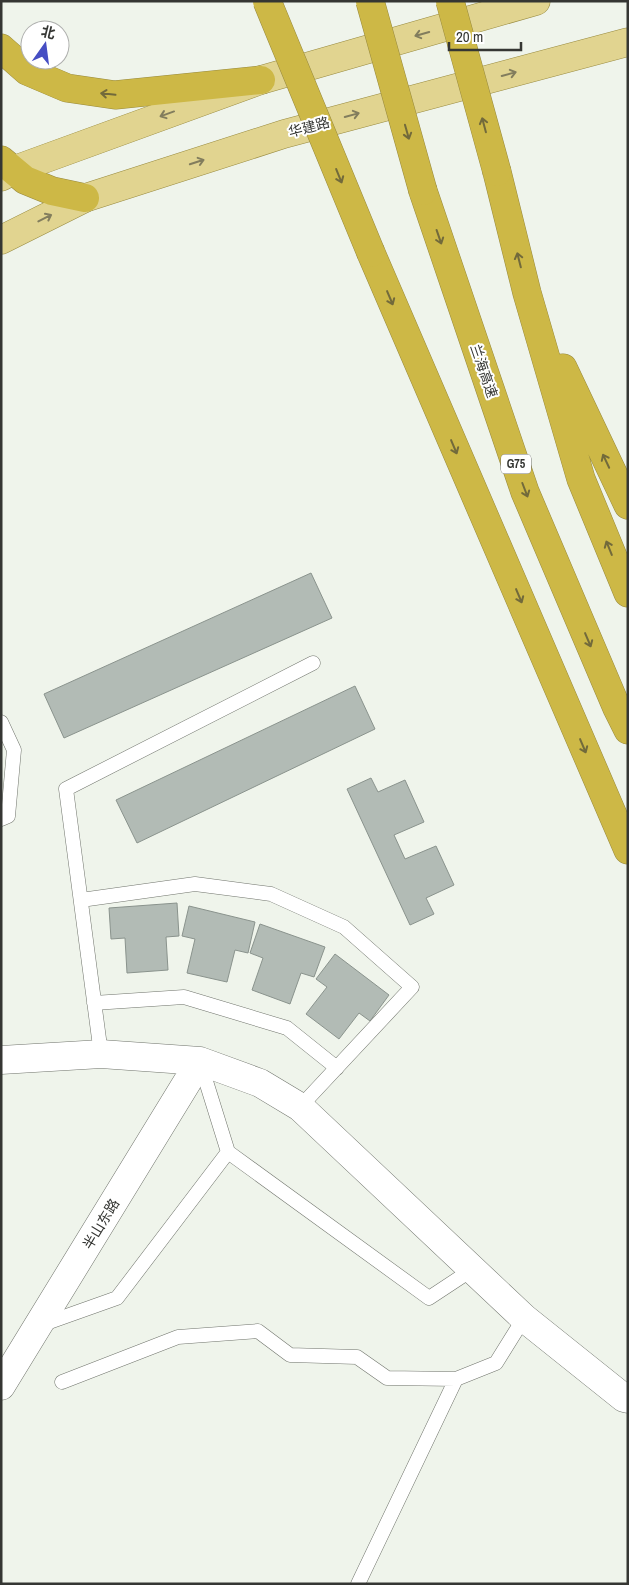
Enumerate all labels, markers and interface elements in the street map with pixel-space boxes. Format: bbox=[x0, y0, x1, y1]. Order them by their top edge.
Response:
north arrow bbox=[20, 20, 70, 70]
scale bar bbox=[449, 20, 522, 52]
text: 北 bbox=[39, 22, 57, 43]
text: 20 m bbox=[456, 26, 483, 47]
one-way arrow bbox=[415, 30, 431, 39]
one-way arrow bbox=[501, 68, 517, 78]
one-way arrow bbox=[101, 89, 117, 99]
one-way arrow bbox=[160, 110, 175, 119]
one-way arrow bbox=[344, 110, 360, 120]
street label: 华建路 bbox=[286, 113, 332, 141]
one-way arrow bbox=[479, 118, 489, 134]
one-way arrow bbox=[402, 124, 412, 140]
one-way arrow bbox=[188, 156, 204, 166]
one-way arrow bbox=[335, 168, 344, 183]
one-way arrow bbox=[37, 213, 52, 222]
one-way arrow bbox=[435, 229, 444, 245]
one-way arrow bbox=[514, 252, 523, 268]
one-way arrow bbox=[386, 290, 396, 305]
street label: 兰海高速 bbox=[466, 342, 502, 400]
one-way arrow bbox=[450, 439, 460, 454]
road number: G75 bbox=[501, 454, 531, 474]
one-way arrow bbox=[601, 454, 611, 469]
one-way arrow bbox=[521, 482, 530, 498]
one-way arrow bbox=[604, 541, 614, 556]
one-way arrow bbox=[514, 588, 524, 603]
one-way arrow bbox=[584, 632, 593, 647]
one-way arrow bbox=[579, 738, 588, 753]
street label: 半山东路 bbox=[79, 1195, 123, 1253]

